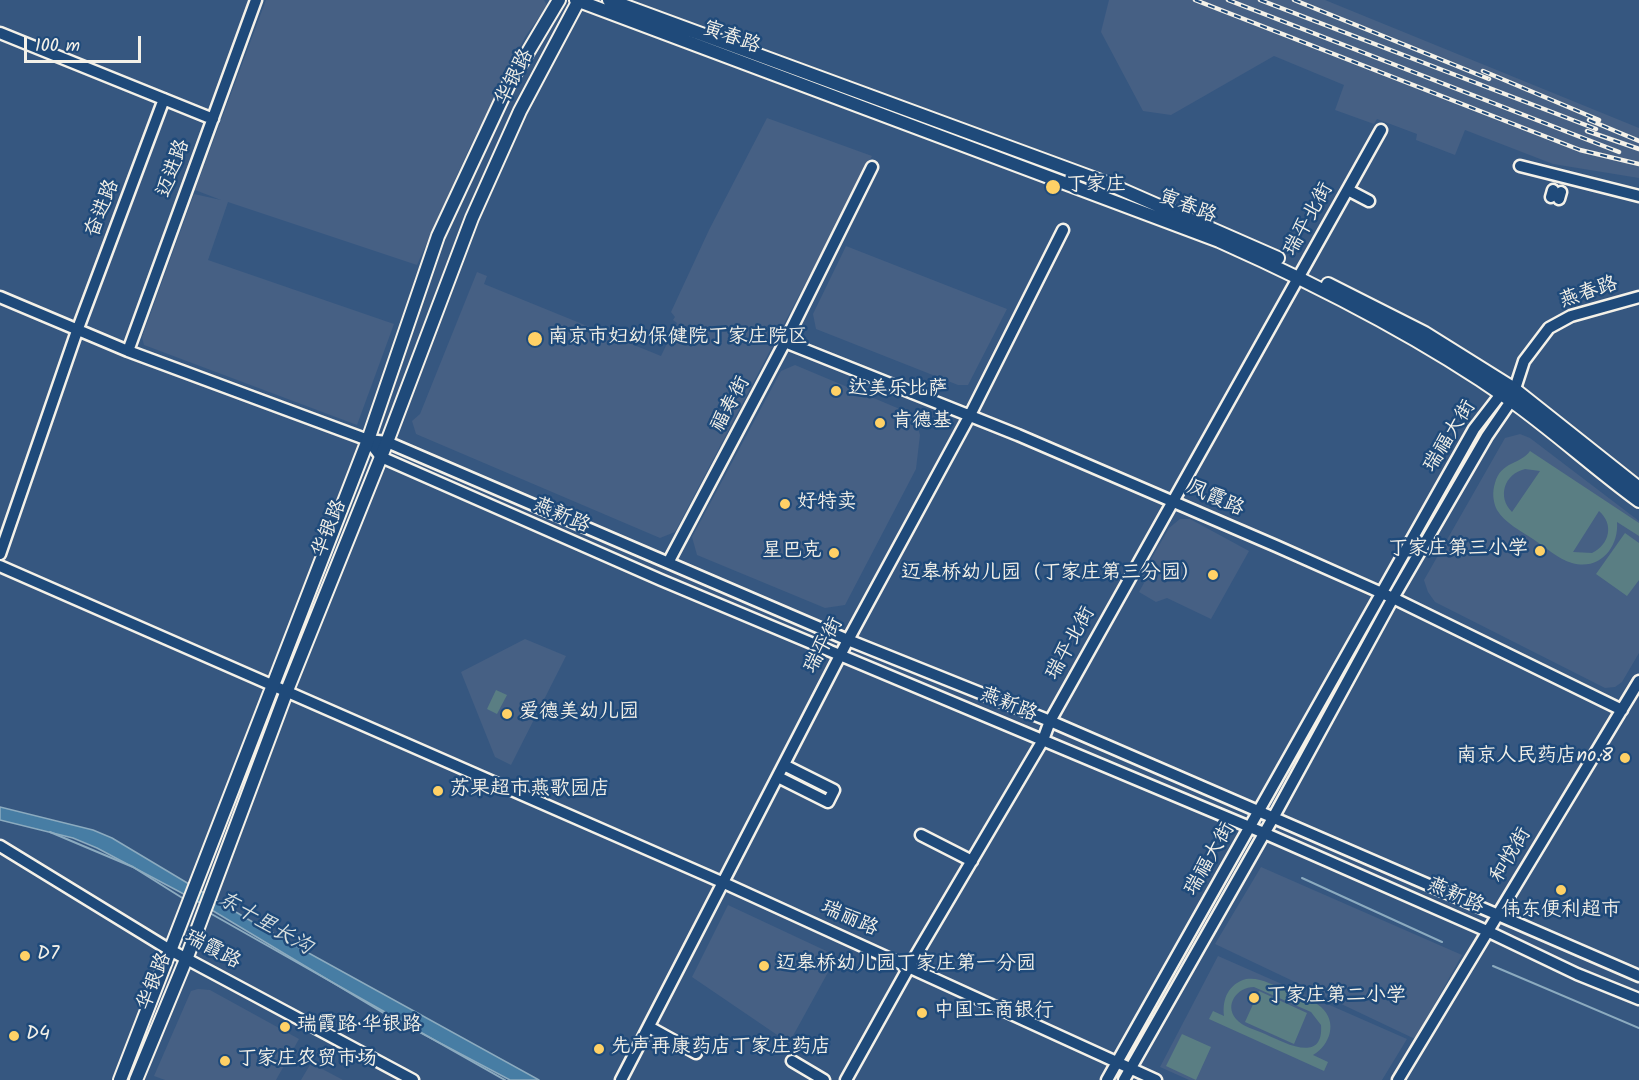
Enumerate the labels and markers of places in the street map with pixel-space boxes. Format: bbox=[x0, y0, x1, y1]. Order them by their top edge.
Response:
place label: 丁家庄 bbox=[1066, 175, 1126, 199]
marker: 丁家庄 bbox=[1044, 178, 1062, 196]
place label: 南京市妇幼保健院丁家庄院区 bbox=[548, 327, 808, 351]
marker: 南京市妇幼保健院丁家庄院区 bbox=[526, 330, 544, 348]
place label: 达美乐比萨 bbox=[848, 379, 948, 403]
marker: 达美乐比萨 bbox=[829, 384, 843, 398]
place label: 肯德基 bbox=[892, 411, 952, 435]
marker: 肯德基 bbox=[873, 416, 887, 430]
place label: 好特卖 bbox=[797, 492, 857, 516]
marker: 好特卖 bbox=[778, 497, 792, 511]
place label: 丁家庄第三小学 bbox=[1388, 539, 1528, 563]
place label: 星巴克 bbox=[762, 541, 822, 565]
marker: 丁家庄第三小学 bbox=[1533, 544, 1547, 558]
marker: 星巴克 bbox=[827, 546, 841, 560]
place label: 迈皋桥幼儿园（丁家庄第三分园） bbox=[901, 563, 1201, 587]
marker: 迈皋桥幼儿园（丁家庄第三分园） bbox=[1206, 568, 1220, 582]
place label: 爱德美幼儿园 bbox=[519, 702, 639, 726]
marker: 爱德美幼儿园 bbox=[500, 707, 514, 721]
place label: 南京人民药店no.8 bbox=[1457, 746, 1613, 770]
marker: 南京人民药店no.8 bbox=[1618, 751, 1632, 765]
place label: 苏果超市燕歌园店 bbox=[450, 779, 610, 803]
marker: 苏果超市燕歌园店 bbox=[431, 784, 445, 798]
marker: 伟东便利超市 bbox=[1554, 883, 1568, 897]
place label: 伟东便利超市 bbox=[1501, 900, 1621, 924]
place label: D7 bbox=[37, 944, 59, 968]
marker: D7 bbox=[18, 949, 32, 963]
place label: 迈皋桥幼儿园丁家庄第一分园 bbox=[776, 954, 1036, 978]
marker: 迈皋桥幼儿园丁家庄第一分园 bbox=[757, 959, 771, 973]
place label: 丁家庄第二小学 bbox=[1266, 986, 1406, 1010]
marker: 丁家庄第二小学 bbox=[1247, 991, 1261, 1005]
place label: 中国工商银行 bbox=[934, 1001, 1054, 1025]
marker: 中国工商银行 bbox=[915, 1006, 929, 1020]
place label: 瑞霞路·华银路 bbox=[297, 1015, 422, 1039]
marker: 瑞霞路·华银路 bbox=[278, 1020, 292, 1034]
place label: D4 bbox=[26, 1024, 50, 1048]
marker: D4 bbox=[7, 1029, 21, 1043]
place label: 先声再康药店丁家庄药店 bbox=[611, 1037, 831, 1061]
marker: 先声再康药店丁家庄药店 bbox=[592, 1042, 606, 1056]
place label: 丁家庄农贸市场 bbox=[237, 1049, 377, 1073]
marker: 丁家庄农贸市场 bbox=[218, 1054, 232, 1068]

